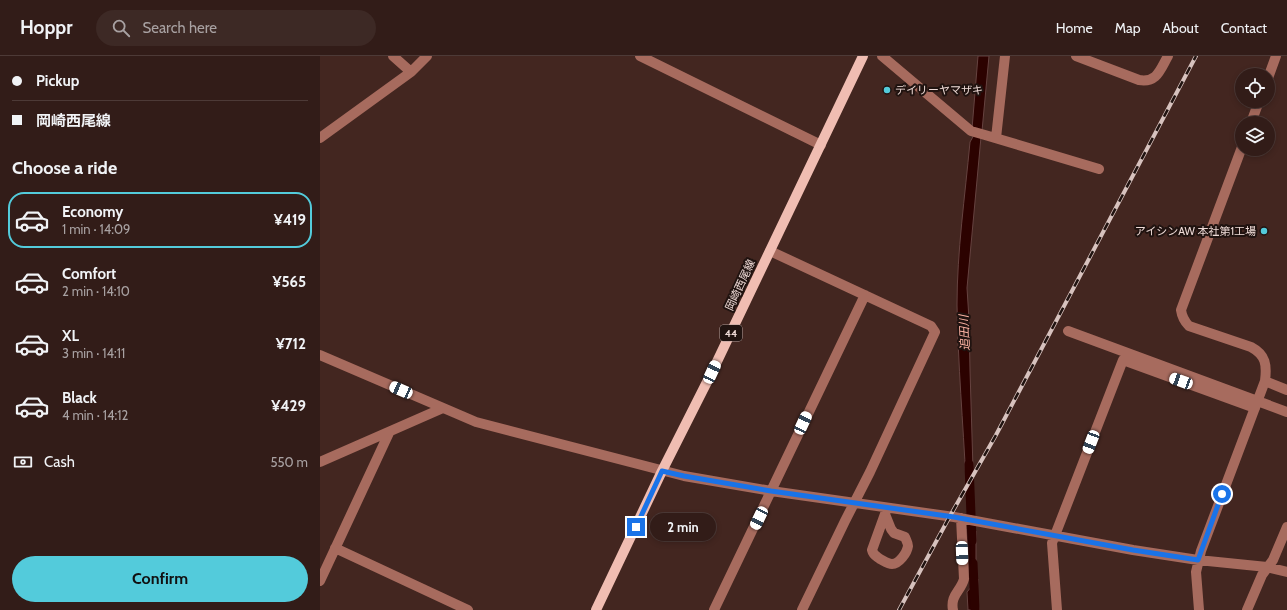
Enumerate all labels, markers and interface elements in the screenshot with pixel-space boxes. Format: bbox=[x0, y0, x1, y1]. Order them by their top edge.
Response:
search box bbox=[96, 10, 376, 46]
text: Hoppr bbox=[20, 16, 72, 39]
icon: search bbox=[110, 17, 132, 39]
text: Search here bbox=[142, 19, 217, 37]
text: Home bbox=[1056, 19, 1093, 37]
text: Map bbox=[1115, 19, 1140, 37]
text: About bbox=[1162, 19, 1199, 37]
text: Contact bbox=[1221, 19, 1267, 37]
map controls bbox=[1235, 68, 1275, 156]
button: locate bbox=[1235, 68, 1275, 108]
text: Pickup bbox=[36, 72, 79, 90]
place label: デイリーヤマザキ bbox=[895, 83, 983, 97]
marker: デイリーヤマザキ bbox=[882, 85, 892, 95]
text: 岡崎西尾線 bbox=[36, 112, 111, 130]
button: layers bbox=[1235, 116, 1275, 156]
text: Choose a ride bbox=[12, 157, 117, 179]
icon: car bbox=[14, 202, 50, 238]
text: Economy bbox=[62, 203, 123, 221]
text: ¥419 bbox=[274, 211, 306, 229]
text: 1 min · 14:09 bbox=[62, 221, 130, 237]
place label: アイシンAW 本社第1工場 bbox=[1135, 224, 1256, 238]
marker: アイシンAW 本社第1工場 bbox=[1259, 226, 1269, 236]
street label: 岡崎西尾線 bbox=[722, 257, 758, 313]
icon: car bbox=[14, 264, 50, 300]
text: Comfort bbox=[62, 265, 116, 283]
text: ¥565 bbox=[272, 273, 306, 291]
text: 2 min · 14:10 bbox=[62, 283, 130, 299]
water label: 追田川 bbox=[956, 313, 972, 351]
road number: 44 bbox=[720, 325, 742, 341]
icon: car bbox=[14, 326, 50, 362]
text: XL bbox=[62, 327, 79, 345]
text: ¥712 bbox=[276, 335, 306, 353]
text: 3 min · 14:11 bbox=[62, 345, 125, 361]
car bbox=[701, 359, 723, 385]
car bbox=[1168, 371, 1194, 391]
car bbox=[388, 380, 414, 400]
icon: car bbox=[14, 388, 50, 424]
text: Black bbox=[62, 389, 97, 407]
text: ¥429 bbox=[271, 397, 306, 415]
text: 4 min · 14:12 bbox=[62, 407, 128, 423]
car bbox=[792, 410, 814, 436]
car bbox=[1081, 429, 1101, 455]
icon: cash bbox=[12, 451, 34, 473]
text: Cash bbox=[44, 453, 75, 471]
text: 550 m bbox=[271, 454, 308, 470]
route start bbox=[1213, 485, 1231, 503]
car bbox=[748, 505, 770, 531]
callout: 2 min bbox=[650, 513, 716, 541]
route end bbox=[627, 518, 645, 536]
text: 2 min bbox=[667, 519, 699, 535]
car bbox=[956, 541, 968, 565]
button: Confirm bbox=[12, 556, 308, 602]

